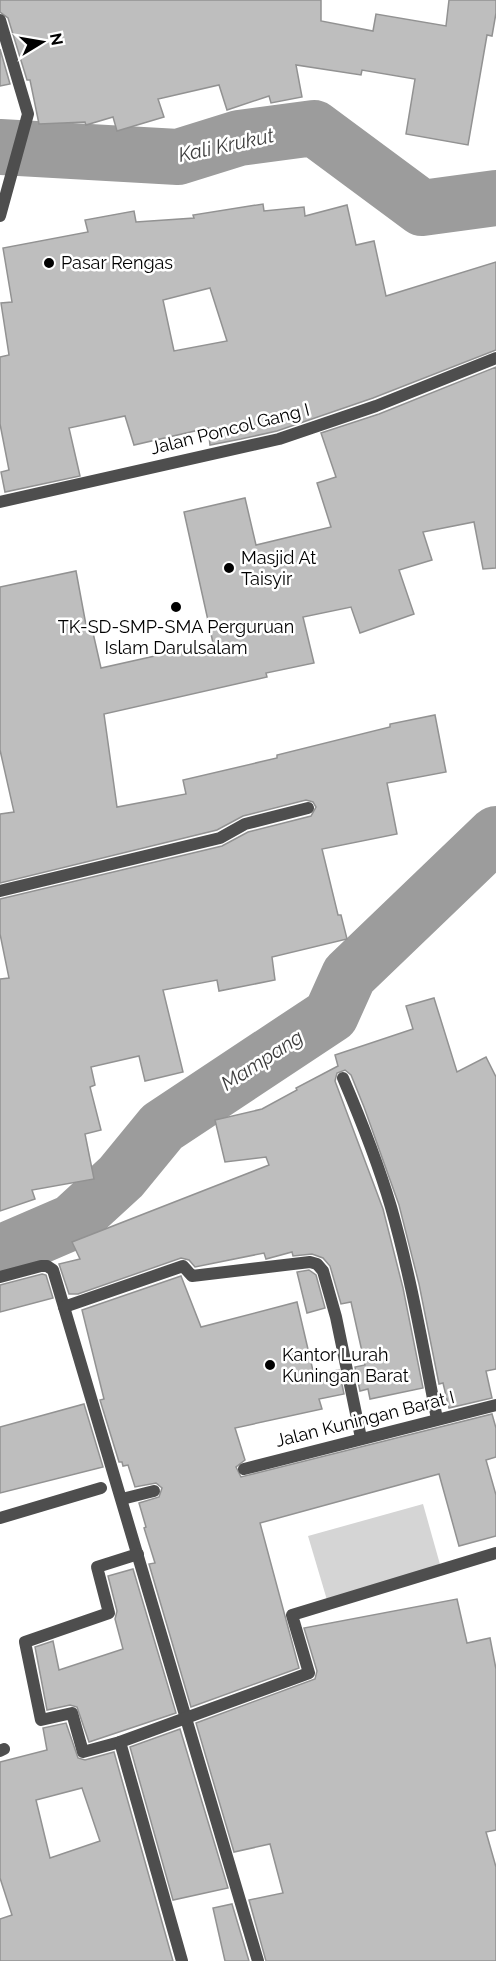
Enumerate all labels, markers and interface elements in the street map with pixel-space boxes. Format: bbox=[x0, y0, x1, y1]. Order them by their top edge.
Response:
north arrow bbox=[12, 12, 72, 72]
text: N bbox=[46, 31, 67, 47]
water label: Kali Krukut bbox=[176, 123, 277, 167]
place label: Pasar Rengas bbox=[61, 252, 173, 273]
marker: Pasar Rengas bbox=[42, 256, 56, 270]
street label: Jalan Poncol Gang I bbox=[148, 399, 312, 458]
place label: Masjid At Taisyir bbox=[241, 547, 316, 589]
marker: Masjid At Taisyir bbox=[222, 561, 236, 575]
marker: TK-SD-SMP-SMA Perguruan Islam Darulsalam bbox=[169, 600, 183, 614]
place label: TK-SD-SMP-SMA Perguruan Islam Darulsalam bbox=[58, 616, 294, 658]
water label: Mampang bbox=[216, 1025, 308, 1095]
place label: Kantor Lurah Kuningan Barat bbox=[282, 1344, 409, 1386]
marker: Kantor Lurah Kuningan Barat bbox=[263, 1358, 277, 1372]
street label: Jalan Kuningan Barat I bbox=[273, 1386, 457, 1451]

